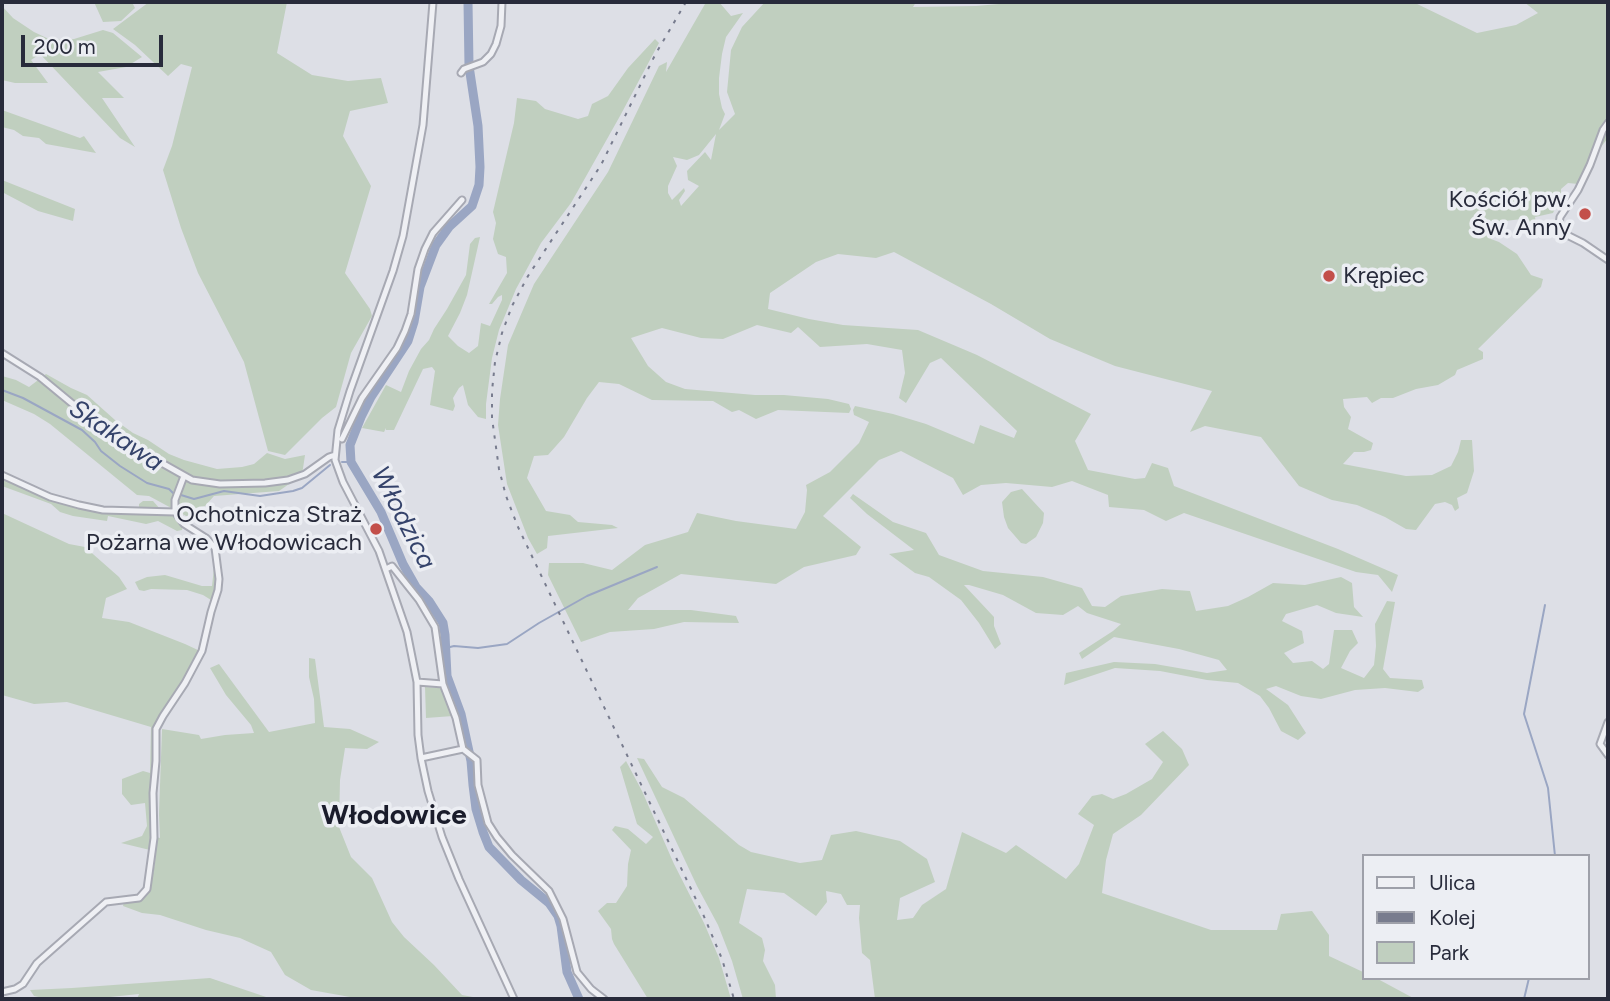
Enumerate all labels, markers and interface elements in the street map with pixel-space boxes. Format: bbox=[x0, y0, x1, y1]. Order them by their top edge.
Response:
scale bar bbox=[24, 21, 166, 65]
text: 200 m bbox=[34, 34, 96, 59]
place label: Kościół pw. Św. Anny bbox=[1449, 186, 1571, 242]
marker: Kościół pw. Św. Anny bbox=[1577, 206, 1593, 222]
place label: Krępiec bbox=[1343, 262, 1425, 290]
marker: Krępiec bbox=[1321, 268, 1337, 284]
water label: Skakawa bbox=[63, 393, 169, 479]
water label: Włodzica bbox=[364, 462, 442, 574]
place label: Ochotnicza Straż Pożarna we Włodowicach bbox=[86, 501, 362, 557]
marker: Ochotnicza Straż Pożarna we Włodowicach bbox=[368, 521, 384, 537]
district label: Włodowice bbox=[321, 799, 467, 833]
legend bbox=[1362, 854, 1589, 980]
text: Ulica bbox=[1429, 870, 1475, 895]
text: Kolej bbox=[1429, 905, 1476, 930]
text: Park bbox=[1429, 940, 1469, 965]

